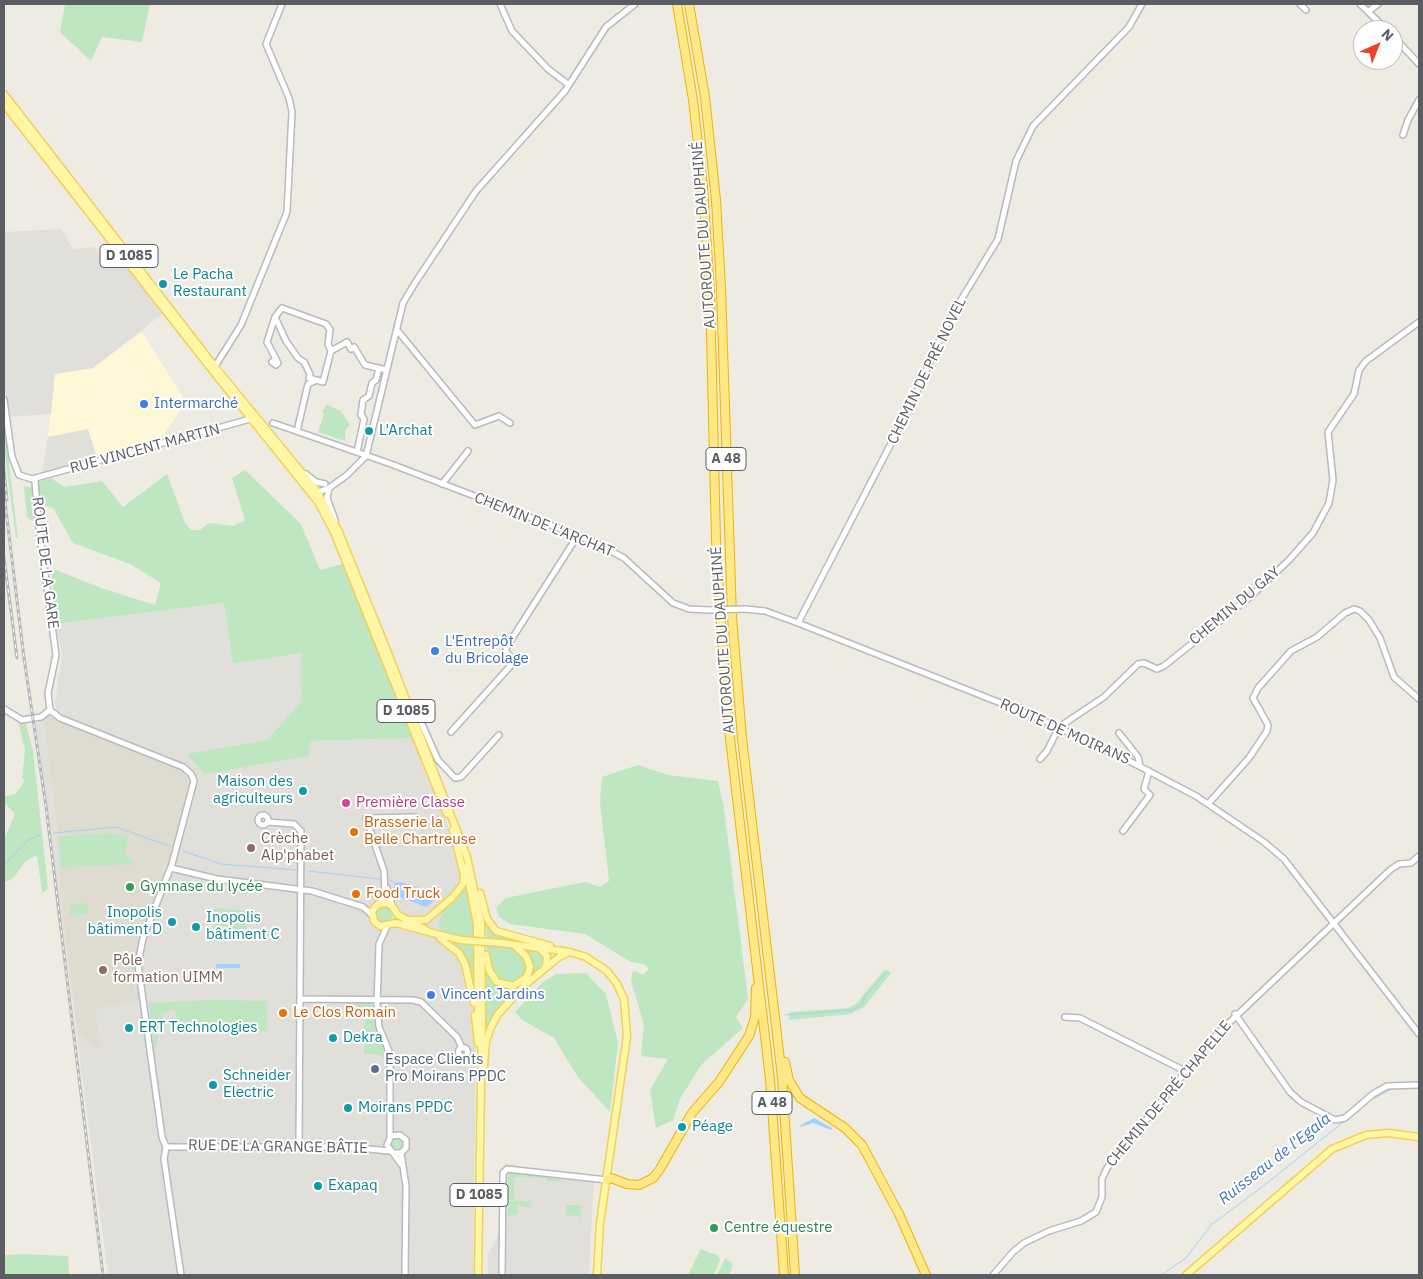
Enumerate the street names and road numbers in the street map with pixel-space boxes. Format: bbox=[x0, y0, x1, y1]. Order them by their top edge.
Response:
street label: AUTOROUTE DU DAUPHINÉ bbox=[688, 141, 720, 329]
road number: D 1085 bbox=[100, 245, 158, 268]
street label: CHEMIN DE PRÉ NOVEL bbox=[884, 295, 970, 447]
street label: RUE VINCENT MARTIN bbox=[68, 420, 222, 478]
road number: A 48 bbox=[706, 448, 746, 470]
street label: CHEMIN DE L'ARCHAT bbox=[472, 489, 616, 561]
street label: ROUTE DE LA GARE bbox=[28, 496, 62, 630]
street label: AUTOROUTE DU DAUPHINÉ bbox=[707, 546, 739, 734]
street label: CHEMIN DU GAY bbox=[1186, 563, 1284, 649]
street label: ROUTE DE MOIRANS bbox=[997, 695, 1133, 769]
road number: D 1085 bbox=[377, 699, 435, 722]
street label: CHEMIN DE PRÉ CHAPELLE bbox=[1102, 1017, 1236, 1171]
road number: A 48 bbox=[752, 1092, 792, 1114]
street label: RUE DE LA GRANGE BÂTIE bbox=[188, 1136, 368, 1158]
road number: D 1085 bbox=[450, 1184, 508, 1206]

